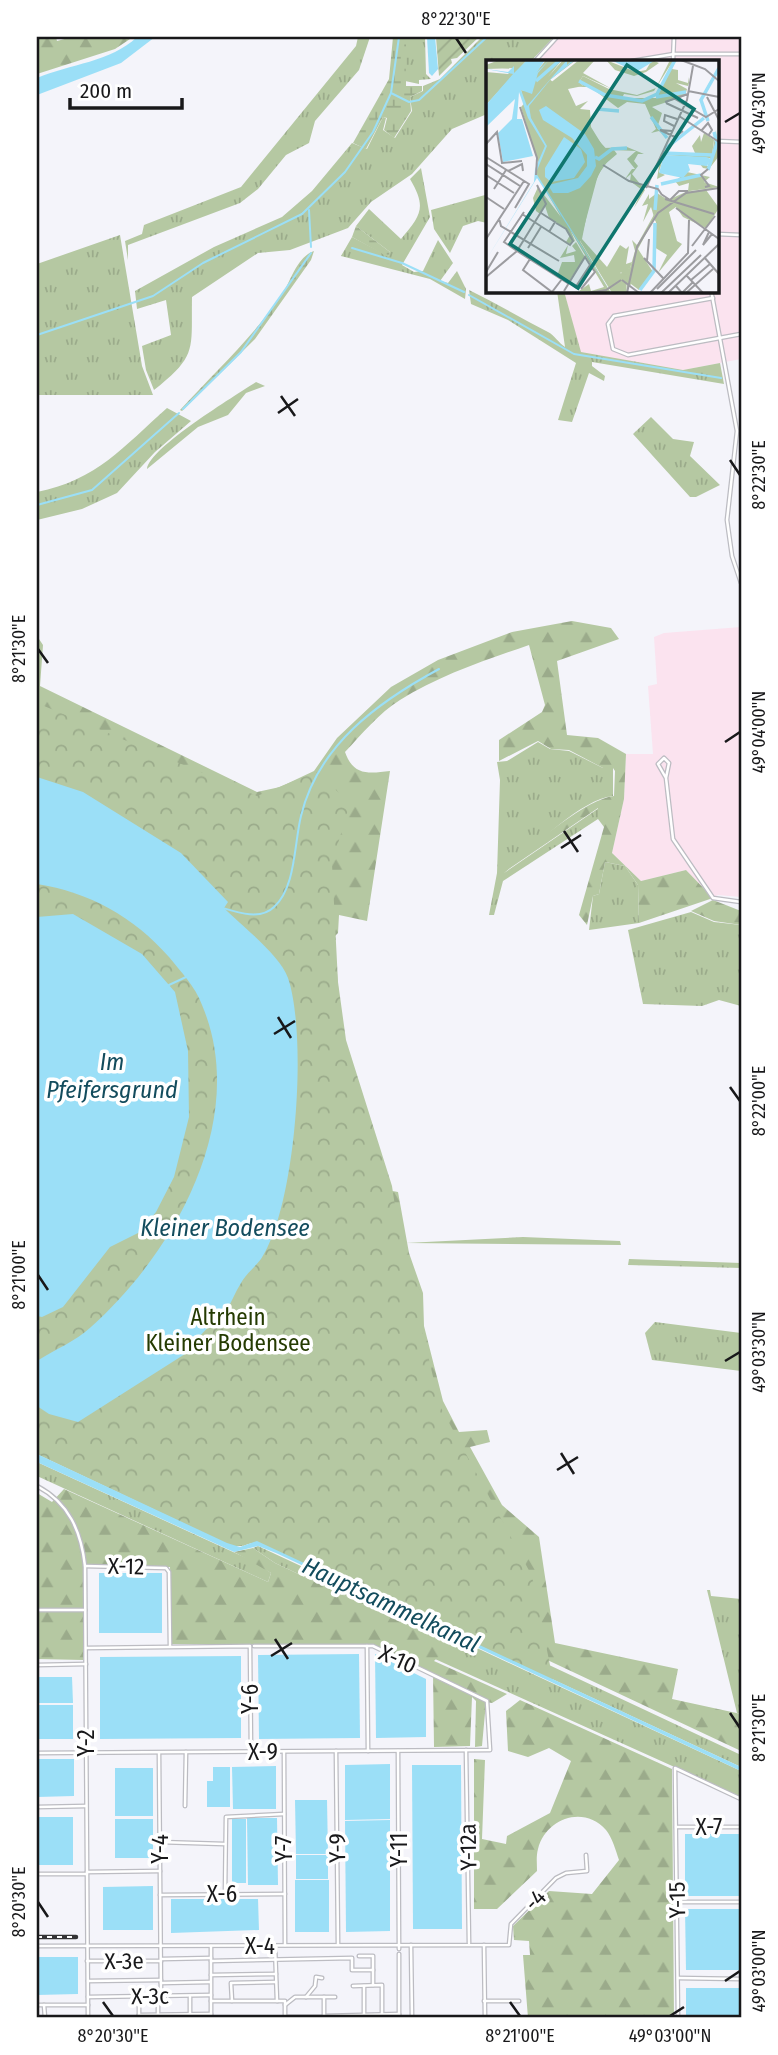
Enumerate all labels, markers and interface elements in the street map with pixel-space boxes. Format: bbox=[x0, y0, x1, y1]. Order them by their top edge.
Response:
text: 8°22'30"E bbox=[421, 8, 491, 30]
inset map bbox=[486, 60, 718, 292]
scale bar bbox=[70, 66, 182, 110]
text: 49°04'30"N bbox=[748, 72, 770, 154]
text: 200 m bbox=[80, 78, 132, 104]
text: 8°22'30"E bbox=[748, 440, 770, 510]
text: 8°21'30"E bbox=[8, 615, 30, 683]
text: 49°04'00"N bbox=[748, 691, 770, 773]
water label: Im Pfeifersgrund bbox=[46, 1048, 178, 1104]
text: 8°22'00"E bbox=[748, 1066, 770, 1136]
water label: Kleiner Bodensee bbox=[140, 1214, 310, 1242]
text: 8°21'00"E bbox=[8, 1240, 30, 1310]
park label: Altrhein Kleiner Bodensee bbox=[145, 1303, 311, 1357]
text: 49°03'30"N bbox=[748, 1311, 770, 1393]
street label: X-12 bbox=[108, 1552, 144, 1580]
water label: Hauptsammelkanal bbox=[298, 1552, 484, 1658]
street label: X-10 bbox=[375, 1638, 421, 1680]
street label: Y-6 bbox=[236, 1684, 264, 1714]
text: 8°21'30"E bbox=[748, 1694, 770, 1762]
street label: Y-2 bbox=[72, 1729, 100, 1757]
street label: X-9 bbox=[248, 1738, 278, 1766]
street label: X-7 bbox=[696, 1813, 722, 1841]
street label: Y-12a bbox=[454, 1823, 482, 1871]
street label: Y-9 bbox=[323, 1833, 351, 1863]
street label: Y-11 bbox=[385, 1833, 413, 1867]
street label: Y-4 bbox=[146, 1834, 174, 1864]
street label: Y-7 bbox=[270, 1836, 298, 1862]
text: 8°20'30"E bbox=[8, 1867, 30, 1937]
street label: X-6 bbox=[207, 1880, 237, 1908]
street label: Y-15 bbox=[663, 1881, 691, 1919]
street label: -4 bbox=[518, 1883, 552, 1917]
text: 49°03'00"N bbox=[748, 1930, 770, 2012]
street label: X-4 bbox=[245, 1932, 275, 1960]
street label: X-3e bbox=[104, 1947, 144, 1975]
street label: X-3c bbox=[131, 1982, 169, 2010]
text: 8°20'30"E bbox=[78, 2025, 148, 2047]
text: 8°21'00"E bbox=[485, 2025, 555, 2047]
text: 49°03'00"N bbox=[629, 2025, 711, 2047]

